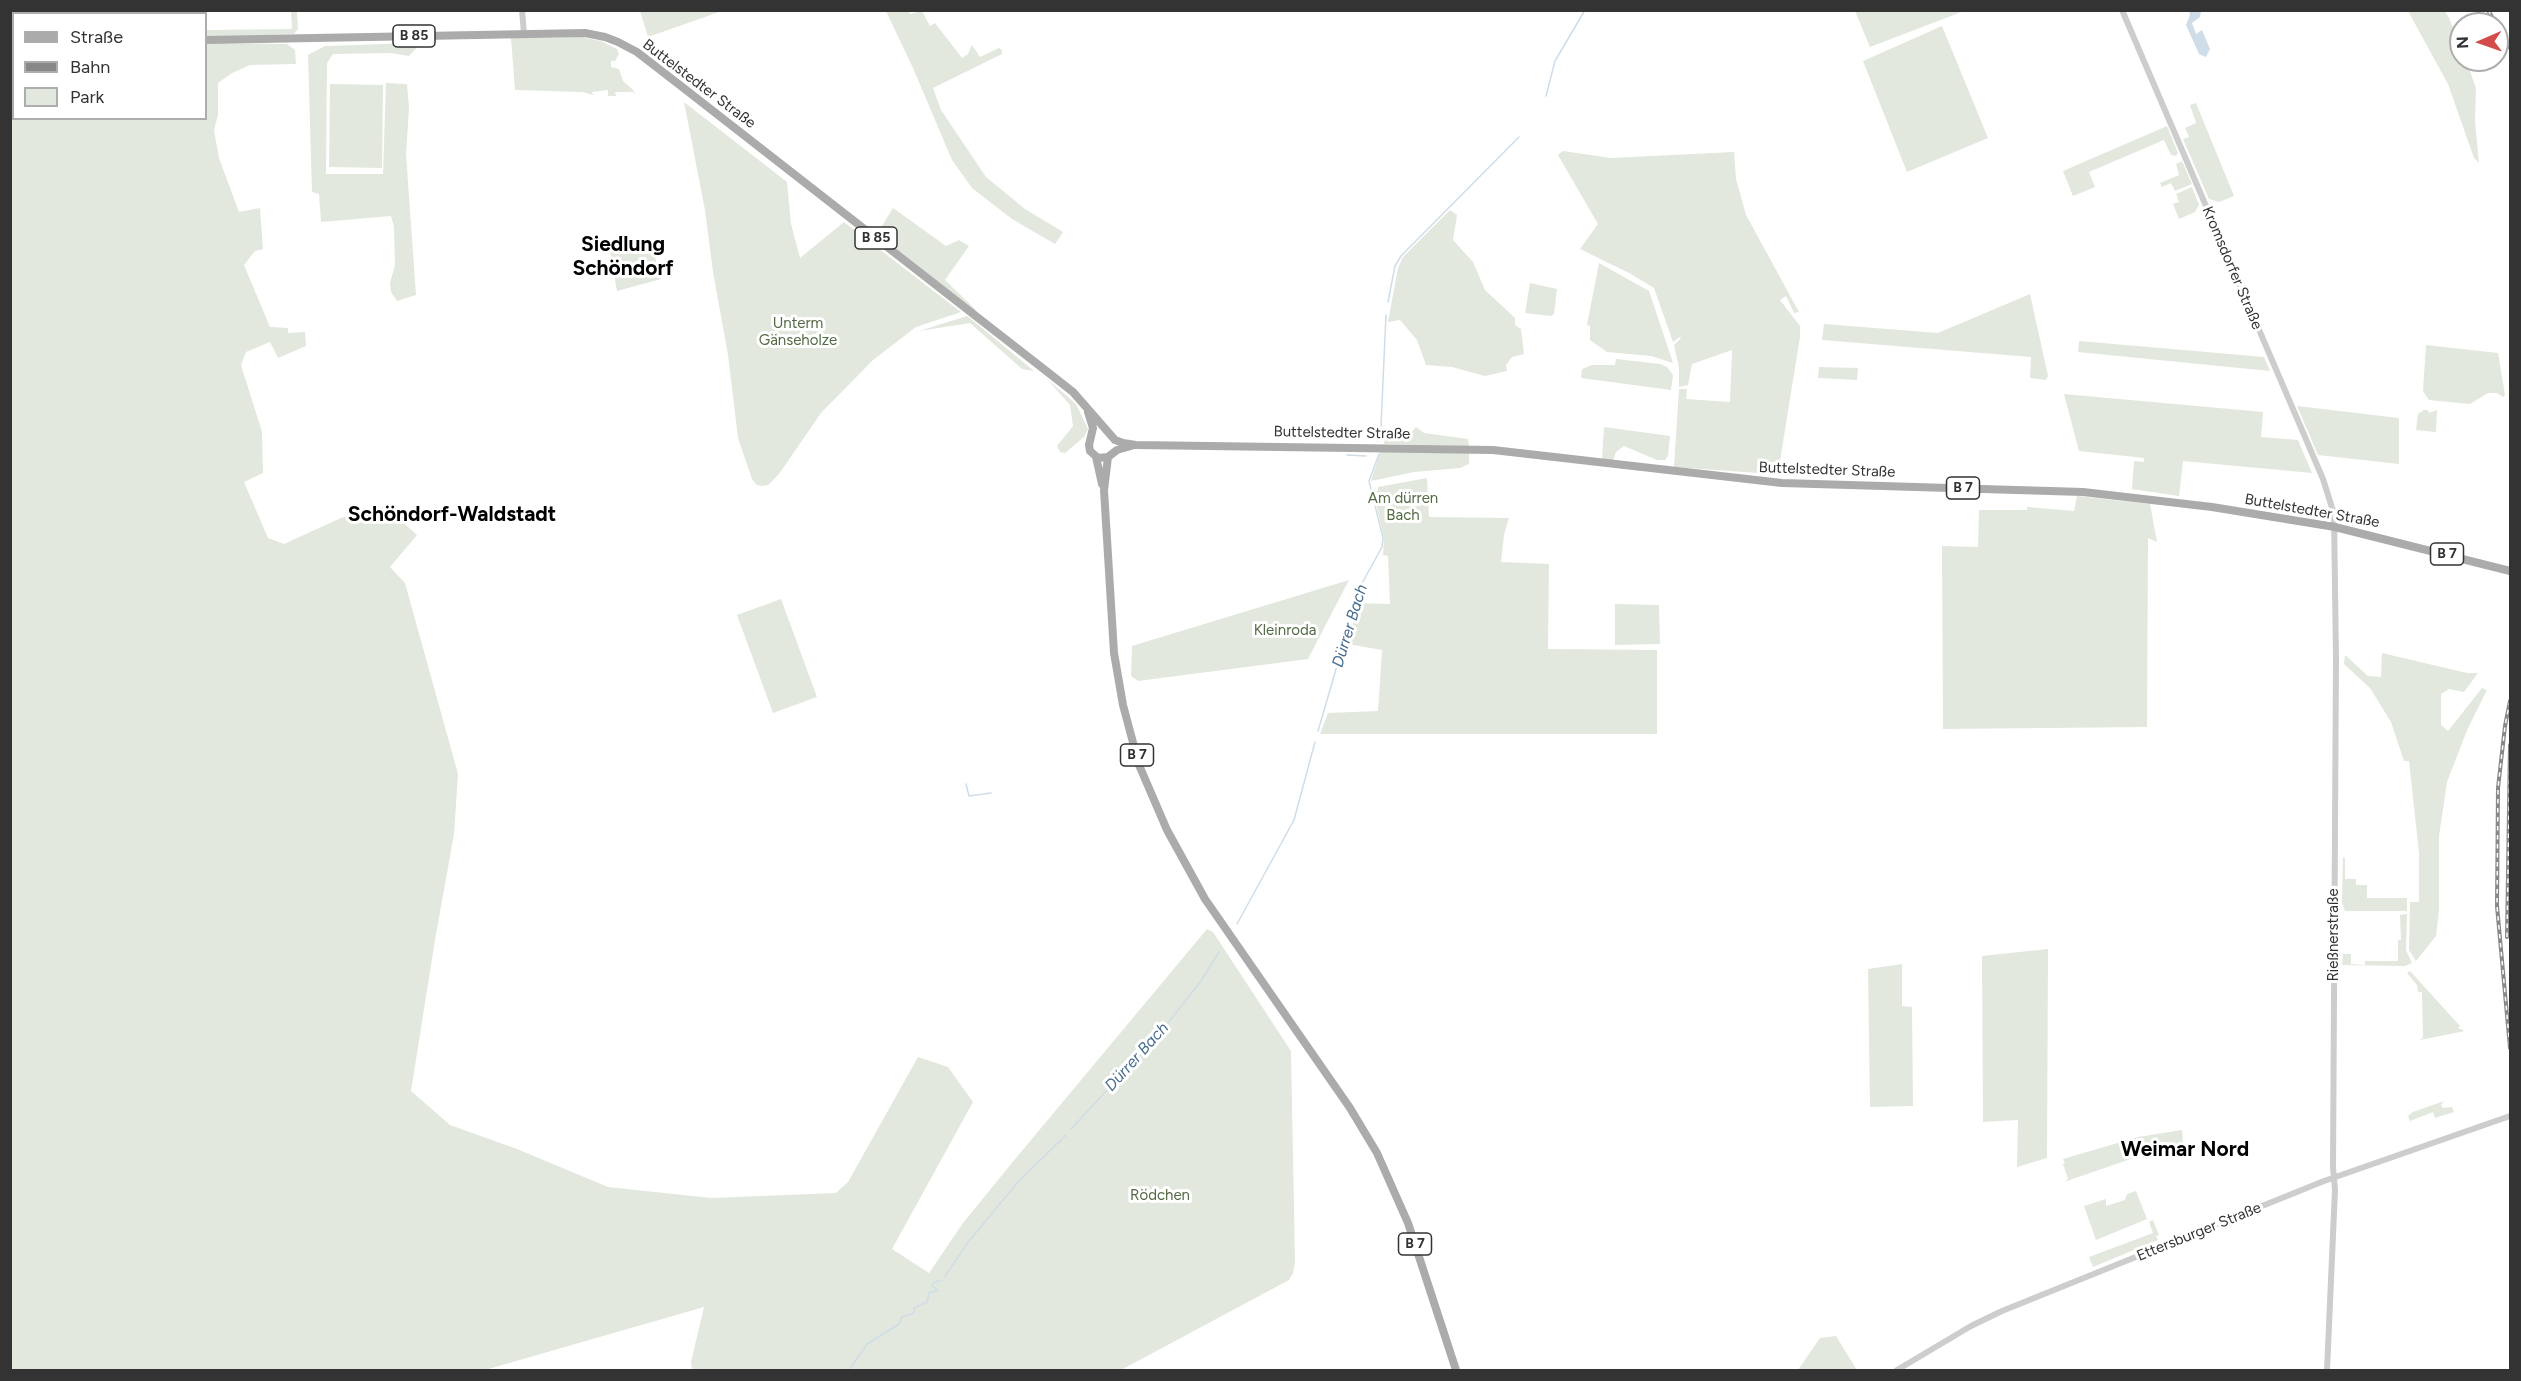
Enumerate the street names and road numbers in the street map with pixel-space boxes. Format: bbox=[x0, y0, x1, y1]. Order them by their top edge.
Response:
road number: B 85 bbox=[393, 25, 435, 47]
street label: Buttelstedter Straße bbox=[639, 36, 759, 132]
street label: Kromsdorfer Straße bbox=[2198, 204, 2266, 332]
road number: B 85 bbox=[855, 227, 897, 249]
street label: Buttelstedter Straße bbox=[1273, 423, 1411, 443]
street label: Buttelstedter Straße bbox=[1758, 459, 1896, 481]
road number: B 7 bbox=[1946, 477, 1980, 499]
street label: Buttelstedter Straße bbox=[2243, 490, 2381, 532]
road number: B 7 bbox=[2430, 543, 2464, 565]
road number: B 7 bbox=[1120, 744, 1154, 766]
street label: Rießnerstraße bbox=[2325, 888, 2343, 982]
street label: Ettersburger Straße bbox=[2134, 1199, 2264, 1265]
road number: B 7 bbox=[1398, 1233, 1432, 1255]

